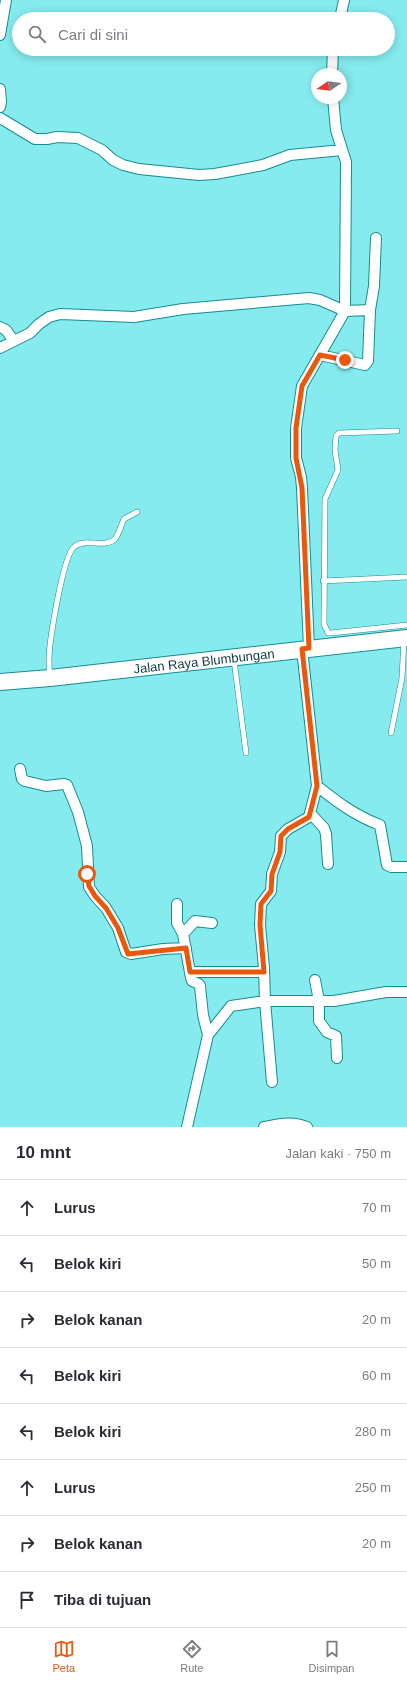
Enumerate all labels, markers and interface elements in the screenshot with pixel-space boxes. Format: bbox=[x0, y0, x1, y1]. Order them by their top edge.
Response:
search box bbox=[12, 12, 395, 56]
icon: search bbox=[26, 23, 48, 45]
text: Cari di sini bbox=[58, 26, 128, 43]
north arrow bbox=[311, 68, 347, 104]
route end bbox=[336, 351, 354, 369]
street label: Jalan Raya Blumbungan bbox=[133, 646, 275, 677]
route start bbox=[78, 865, 96, 883]
text: 10 mnt bbox=[16, 1143, 71, 1162]
text: Jalan kaki · 750 m bbox=[286, 1146, 391, 1161]
icon: ahead bbox=[16, 1197, 38, 1219]
text: Lurus bbox=[54, 1199, 96, 1216]
text: 70 m bbox=[362, 1200, 391, 1215]
icon: left bbox=[16, 1253, 38, 1275]
text: Belok kiri bbox=[54, 1255, 122, 1272]
text: 50 m bbox=[362, 1256, 391, 1271]
icon: right bbox=[16, 1309, 38, 1331]
text: Belok kanan bbox=[54, 1311, 142, 1328]
text: 20 m bbox=[362, 1312, 391, 1327]
icon: left bbox=[16, 1365, 38, 1387]
text: Belok kiri bbox=[54, 1367, 122, 1384]
text: 60 m bbox=[362, 1368, 391, 1383]
icon: left bbox=[16, 1421, 38, 1443]
text: Belok kiri bbox=[54, 1423, 122, 1440]
text: 280 m bbox=[355, 1424, 391, 1439]
icon: ahead bbox=[16, 1477, 38, 1499]
text: Lurus bbox=[54, 1479, 96, 1496]
text: 250 m bbox=[355, 1480, 391, 1495]
icon: right bbox=[16, 1533, 38, 1555]
text: Belok kanan bbox=[54, 1535, 142, 1552]
text: 20 m bbox=[362, 1536, 391, 1551]
icon: arrive bbox=[16, 1589, 38, 1611]
text: Tiba di tujuan bbox=[54, 1591, 151, 1608]
tab: Peta bbox=[53, 1638, 75, 1674]
tab: Rute bbox=[180, 1638, 204, 1674]
tab: Disimpan bbox=[309, 1638, 354, 1674]

